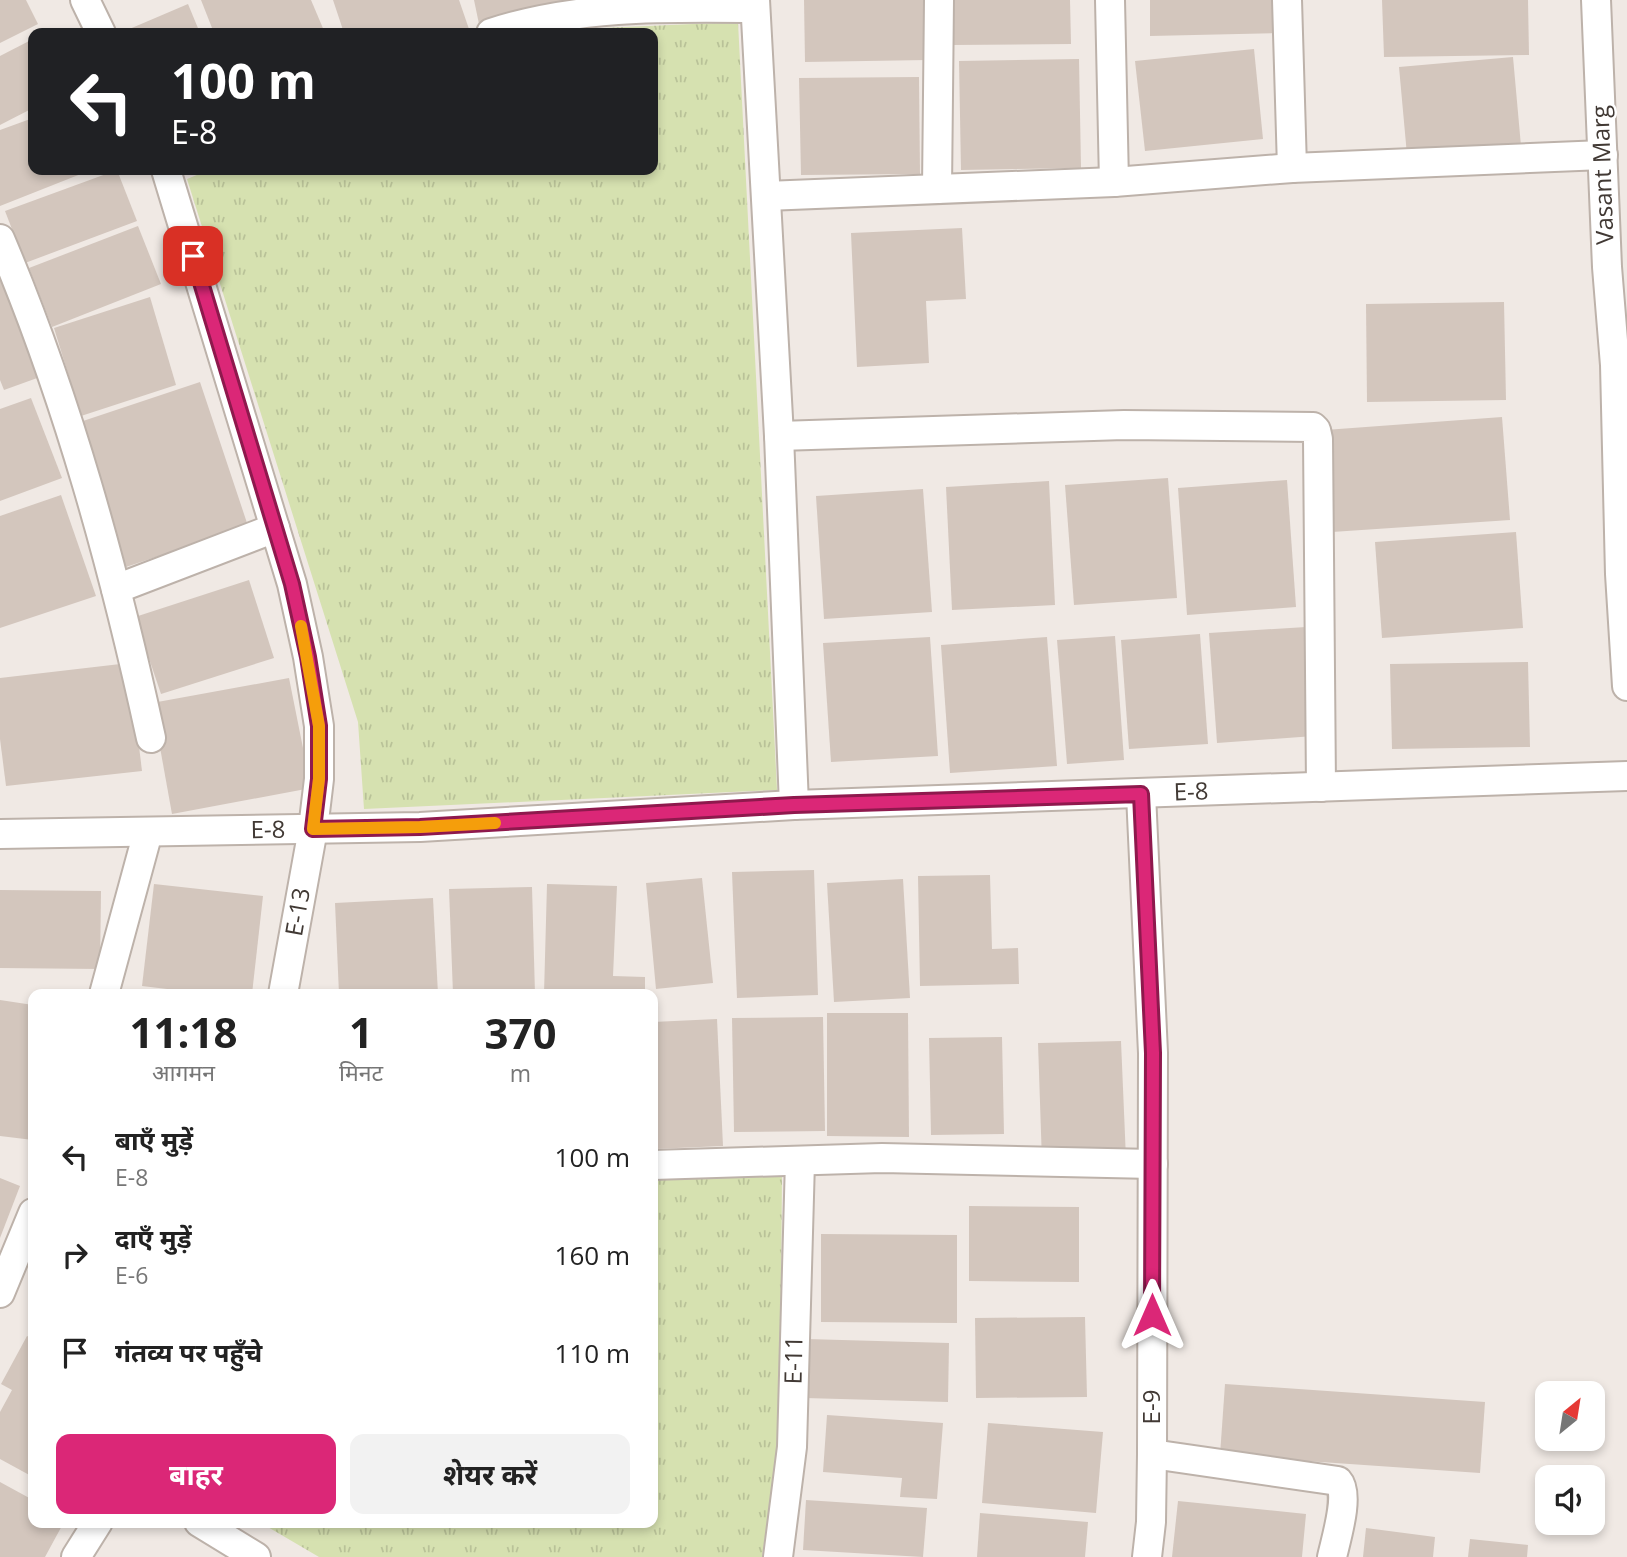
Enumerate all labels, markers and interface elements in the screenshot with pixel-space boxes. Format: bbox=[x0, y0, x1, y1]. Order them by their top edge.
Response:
text: 100 m bbox=[171, 47, 316, 113]
icon: left bbox=[56, 56, 147, 147]
street label: Vasant Marg bbox=[1583, 105, 1620, 245]
text: E-8 bbox=[171, 110, 217, 153]
pin bbox=[163, 226, 223, 286]
icon: arrive bbox=[174, 237, 212, 275]
street label: E-8 bbox=[1173, 773, 1209, 808]
street label: E-8 bbox=[250, 812, 286, 845]
street label: E-13 bbox=[276, 885, 317, 938]
text: 11:18 bbox=[129, 1003, 238, 1060]
text: 1 bbox=[349, 1003, 373, 1060]
text: 370 bbox=[484, 1004, 557, 1061]
text: आगमन bbox=[152, 1056, 215, 1088]
text: मिनट bbox=[339, 1056, 383, 1088]
text: m bbox=[510, 1057, 531, 1089]
text: बाएँ मुड़ें bbox=[115, 1122, 193, 1158]
icon: left bbox=[56, 1138, 94, 1176]
text: 100 m bbox=[555, 1139, 630, 1175]
text: E-8 bbox=[115, 1161, 148, 1193]
text: दाएँ मुड़ें bbox=[115, 1220, 192, 1256]
icon: right bbox=[56, 1236, 94, 1274]
text: 160 m bbox=[555, 1237, 630, 1273]
text: E-6 bbox=[115, 1259, 148, 1291]
position arrow bbox=[1115, 1278, 1189, 1352]
icon: arrive bbox=[56, 1334, 94, 1372]
text: गंतव्य पर पहुँचे bbox=[115, 1334, 262, 1370]
text: 110 m bbox=[555, 1335, 630, 1371]
street label: E-11 bbox=[776, 1335, 809, 1385]
north arrow bbox=[1535, 1381, 1605, 1451]
map controls bbox=[1535, 1381, 1605, 1535]
street label: E-9 bbox=[1134, 1390, 1167, 1424]
button: बाहर bbox=[56, 1434, 336, 1514]
button: शेयर करें bbox=[350, 1434, 630, 1514]
button: sound bbox=[1535, 1465, 1605, 1535]

